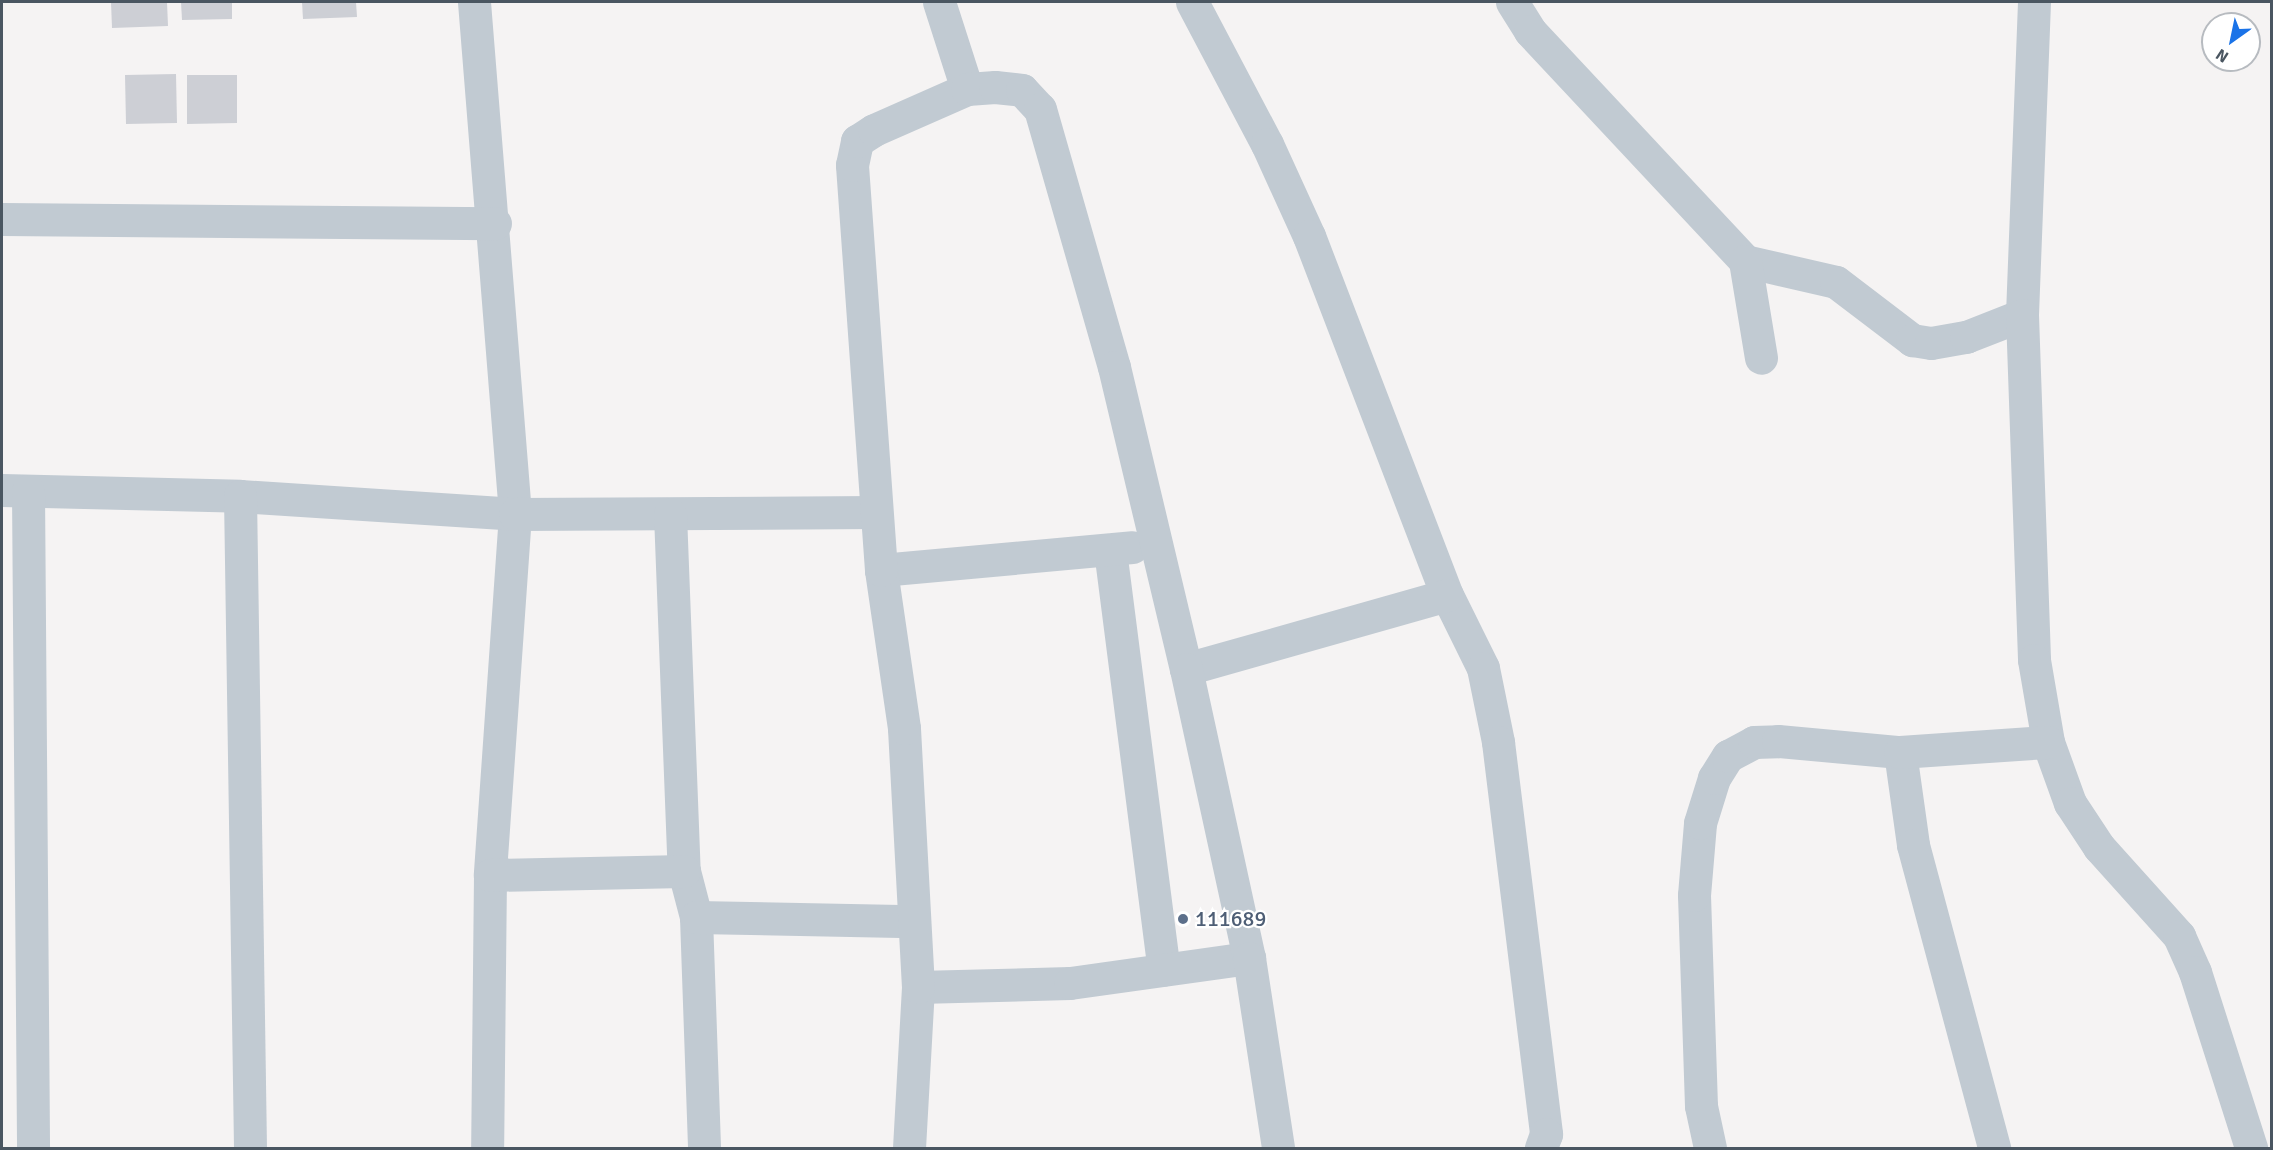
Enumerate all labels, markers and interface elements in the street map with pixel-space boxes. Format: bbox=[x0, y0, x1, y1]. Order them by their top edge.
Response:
north arrow bbox=[2201, 12, 2261, 72]
text: N bbox=[2212, 44, 2232, 67]
place label: 111689 bbox=[1195, 906, 1266, 932]
marker: 111689 bbox=[1176, 912, 1190, 926]

